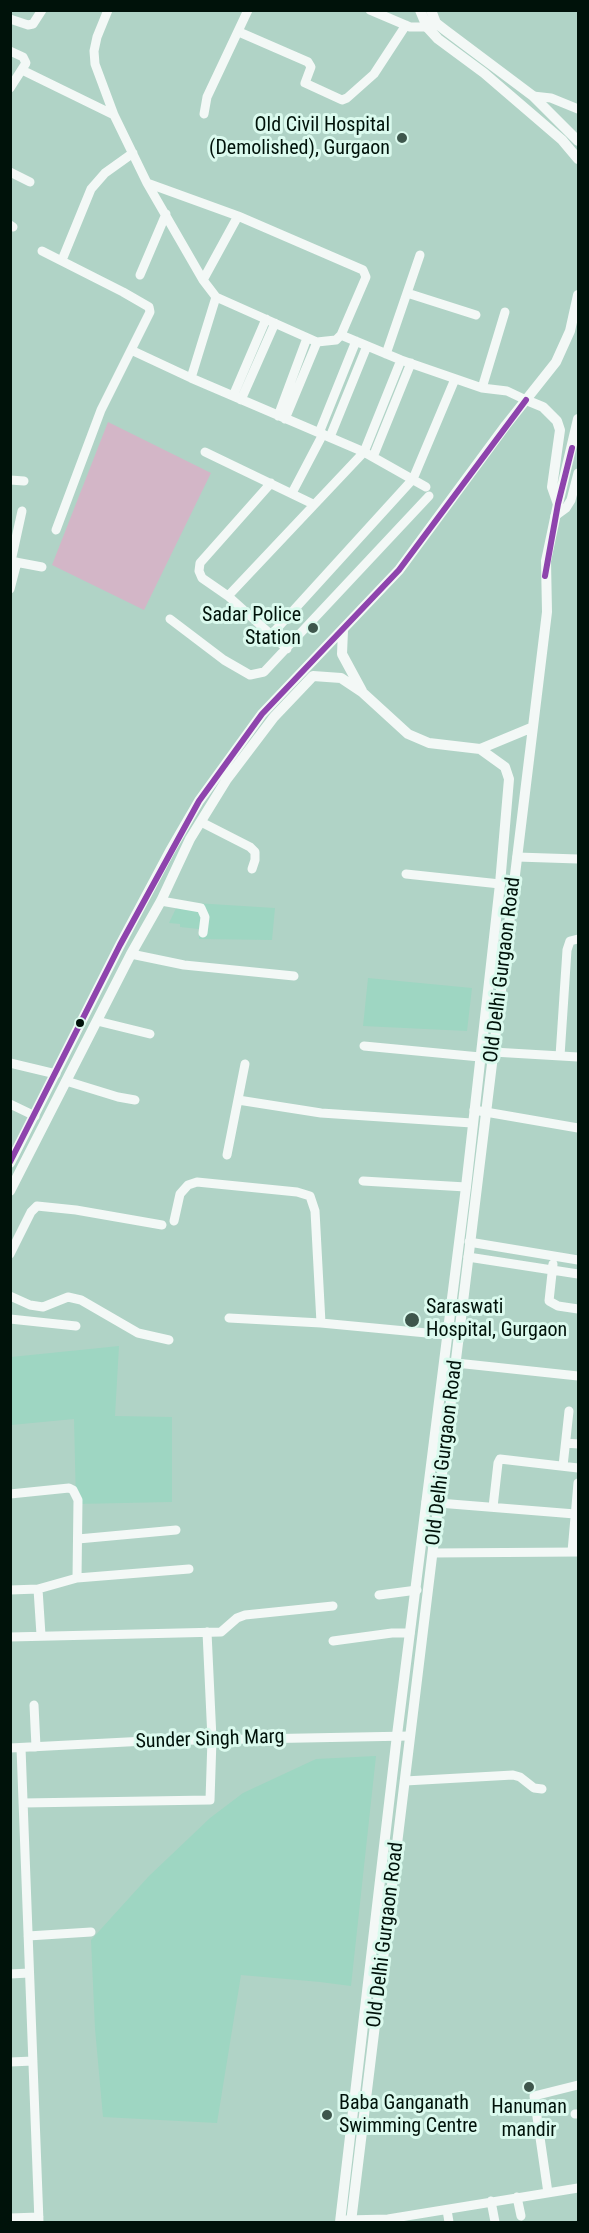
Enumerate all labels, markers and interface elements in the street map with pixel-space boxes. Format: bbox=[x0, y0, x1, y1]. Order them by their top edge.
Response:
place label: Old Civil Hospital (Demolished), Gurgaon bbox=[209, 114, 390, 161]
marker: Old Civil Hospital (Demolished), Gurgaon bbox=[395, 131, 409, 145]
place label: Sadar Police Station bbox=[202, 604, 301, 651]
marker: Sadar Police Station bbox=[306, 621, 320, 635]
street label: Old Delhi Gurgaon Road bbox=[480, 876, 526, 1064]
unlabelled marker bbox=[74, 1017, 86, 1029]
place label: Saraswati Hospital, Gurgaon bbox=[426, 1296, 567, 1343]
marker: Saraswati Hospital, Gurgaon bbox=[403, 1311, 421, 1329]
street label: Old Delhi Gurgaon Road bbox=[422, 1359, 468, 1547]
street label: Sunder Singh Marg bbox=[135, 1725, 285, 1755]
street label: Old Delhi Gurgaon Road bbox=[363, 1841, 409, 2029]
marker: Hanuman mandir bbox=[522, 2080, 536, 2094]
place label: Baba Ganganath Swimming Centre bbox=[339, 2092, 477, 2139]
place label: Hanuman mandir bbox=[491, 2096, 567, 2143]
marker: Baba Ganganath Swimming Centre bbox=[320, 2108, 334, 2122]

